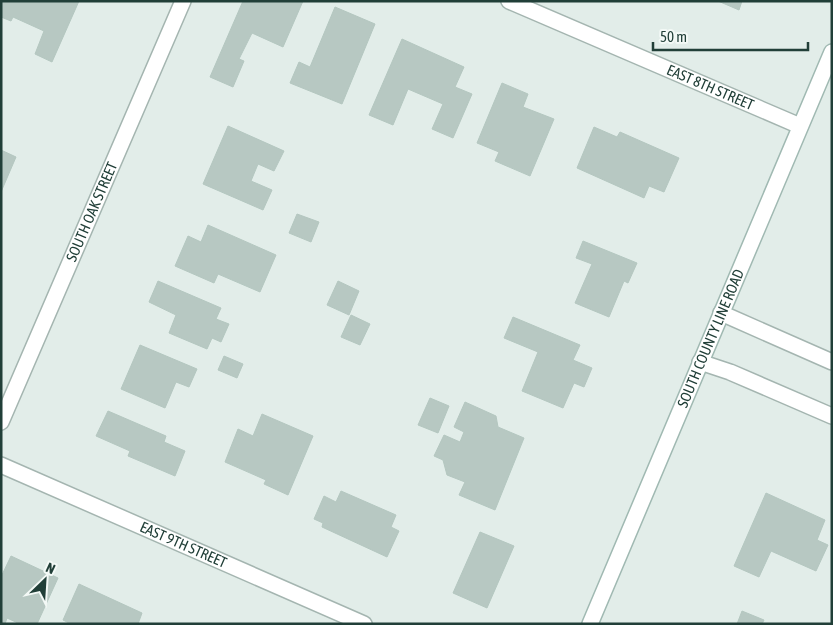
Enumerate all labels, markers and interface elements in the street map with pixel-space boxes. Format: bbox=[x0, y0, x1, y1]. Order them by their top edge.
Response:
scale bar bbox=[653, 20, 808, 52]
text: 50 m bbox=[660, 28, 687, 45]
street label: EAST 8TH STREET bbox=[664, 61, 757, 113]
street label: SOUTH OAK STREET bbox=[62, 159, 121, 264]
street label: SOUTH COUNTY LINE ROAD bbox=[674, 267, 747, 410]
street label: EAST 9TH STREET bbox=[137, 518, 230, 571]
north arrow bbox=[20, 555, 70, 605]
text: N bbox=[43, 559, 58, 577]

